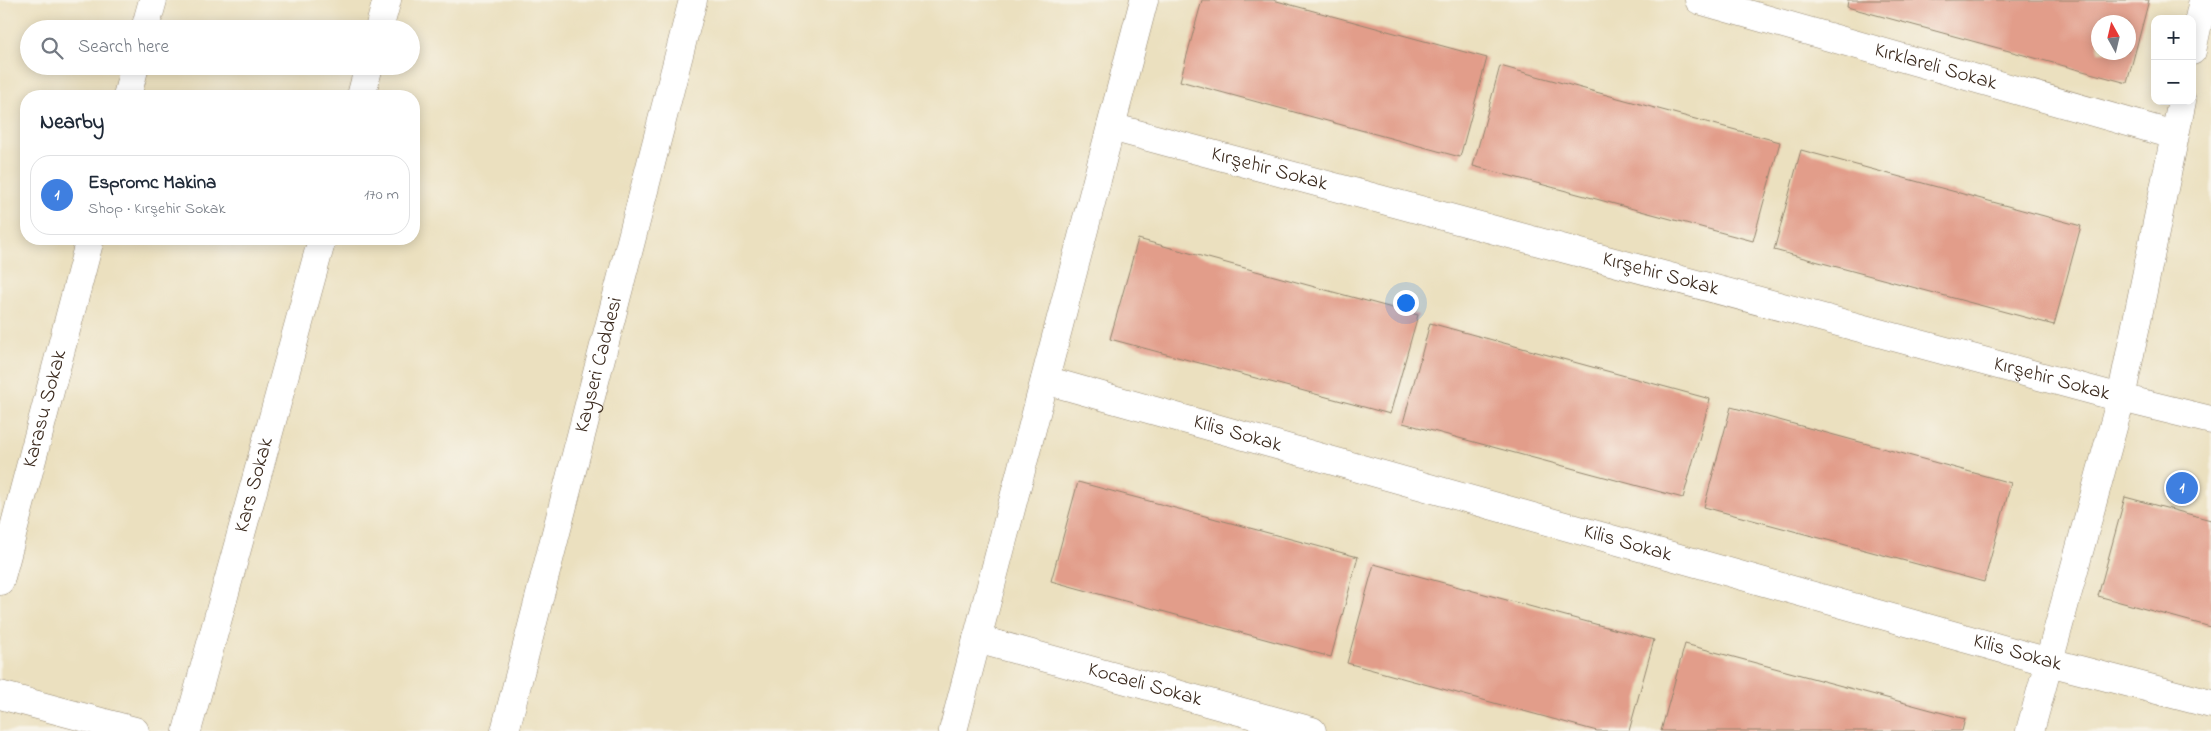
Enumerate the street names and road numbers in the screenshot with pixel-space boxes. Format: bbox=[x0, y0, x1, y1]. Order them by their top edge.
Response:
street label: Kırklareli Sokak bbox=[1871, 36, 2001, 99]
street label: Kırşehir Sokak bbox=[1208, 140, 1332, 200]
street label: Kırşehir Sokak bbox=[1599, 244, 1723, 305]
street label: Kayseri Caddesi bbox=[567, 294, 631, 436]
street label: Karasu Sokak bbox=[15, 346, 75, 471]
street label: Kırşehir Sokak bbox=[1990, 349, 2114, 410]
street label: Kilis Sokak bbox=[1190, 407, 1286, 461]
street label: Kars Sokak bbox=[227, 433, 282, 536]
street label: Kilis Sokak bbox=[1580, 517, 1676, 571]
street label: Kilis Sokak bbox=[1970, 626, 2066, 680]
street label: Kocaeli Sokak bbox=[1084, 655, 1206, 715]

